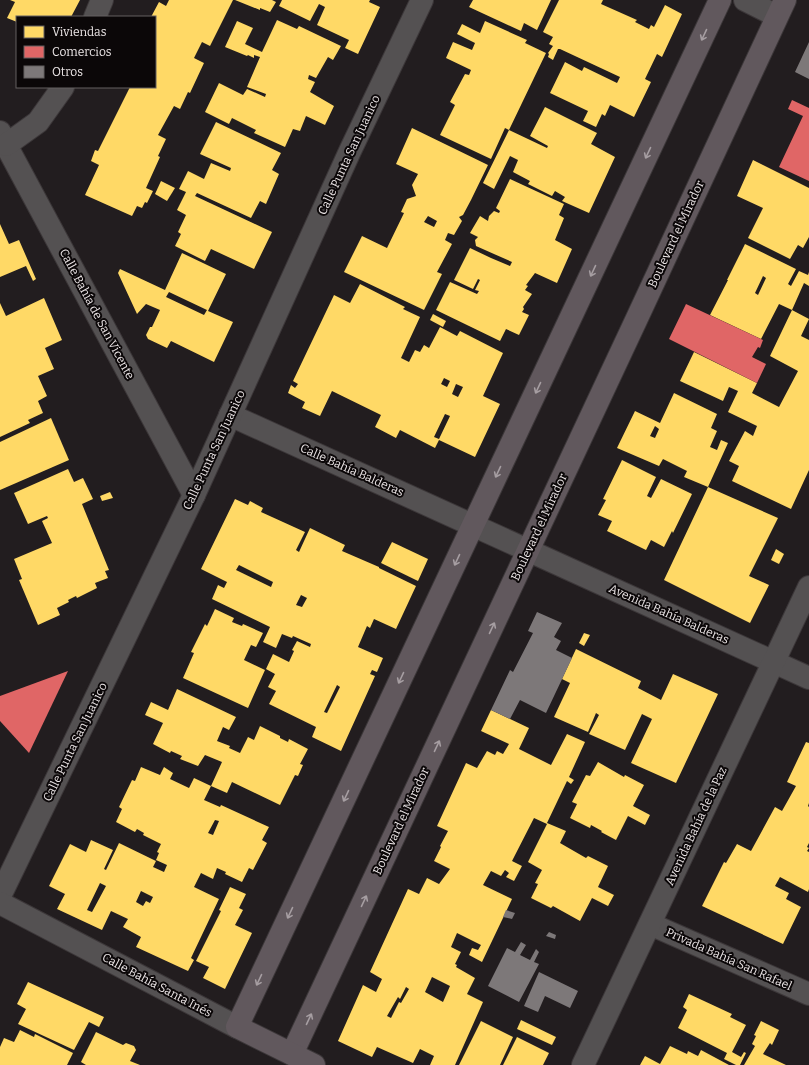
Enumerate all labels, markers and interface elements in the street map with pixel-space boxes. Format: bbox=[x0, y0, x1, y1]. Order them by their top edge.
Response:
legend bbox=[16, 16, 156, 88]
text: Viviendas bbox=[52, 25, 107, 39]
one-way arrow bbox=[700, 29, 707, 41]
text: Comercios bbox=[52, 45, 112, 59]
text: Otros bbox=[52, 65, 83, 79]
street label: Calle Punta San Juanico bbox=[315, 93, 383, 217]
one-way arrow bbox=[644, 147, 651, 159]
street label: Boulevard el Mirador bbox=[645, 178, 707, 290]
street label: Calle Bahía de San Vicente bbox=[57, 246, 137, 382]
one-way arrow bbox=[589, 264, 596, 276]
one-way arrow bbox=[534, 382, 541, 394]
street label: Calle Punta San Juanico bbox=[180, 388, 248, 512]
street label: Calle Bahía Balderas bbox=[298, 441, 406, 499]
one-way arrow bbox=[494, 466, 501, 478]
street label: Boulevard el Mirador bbox=[508, 471, 570, 583]
one-way arrow bbox=[453, 554, 460, 566]
street label: Avenida Bahía Balderas bbox=[607, 581, 731, 647]
one-way arrow bbox=[489, 622, 496, 634]
one-way arrow bbox=[397, 672, 404, 684]
street label: Calle Punta San Juanico bbox=[40, 680, 110, 804]
one-way arrow bbox=[434, 740, 441, 752]
street label: Avenida Bahía de la Paz bbox=[662, 764, 730, 887]
street label: Boulevard el Mirador bbox=[370, 765, 432, 877]
one-way arrow bbox=[342, 789, 349, 801]
one-way arrow bbox=[361, 896, 368, 908]
one-way arrow bbox=[286, 907, 293, 919]
street label: Privada Bahía San Rafael bbox=[664, 925, 795, 993]
street label: Calle Bahía Santa Inés bbox=[100, 950, 214, 1020]
one-way arrow bbox=[255, 974, 262, 986]
one-way arrow bbox=[305, 1013, 313, 1025]

